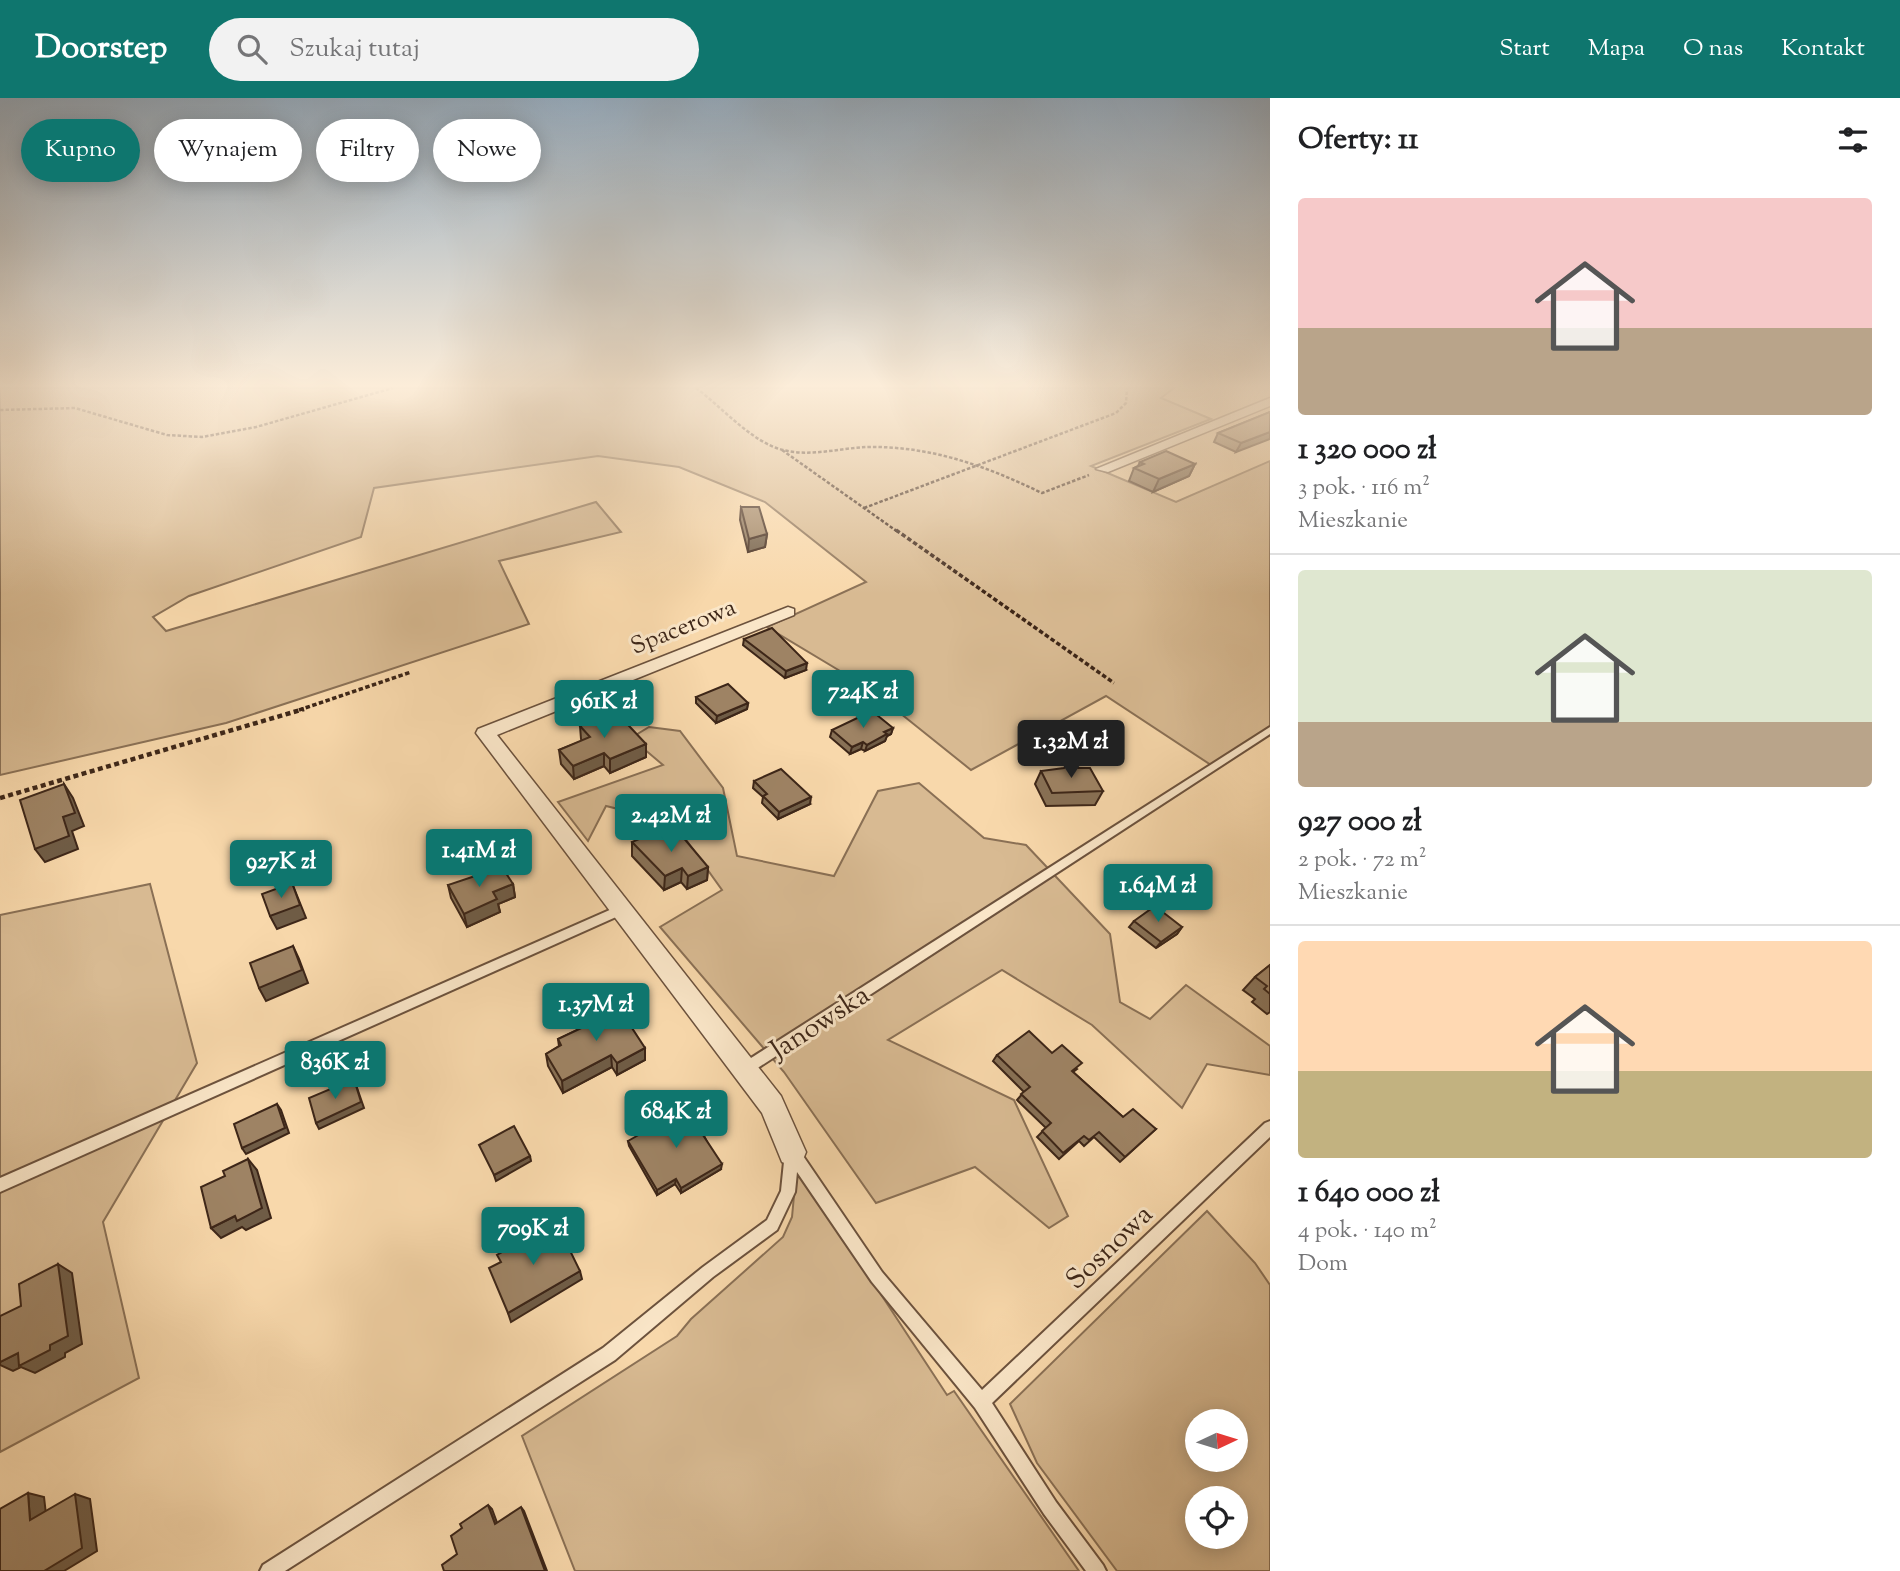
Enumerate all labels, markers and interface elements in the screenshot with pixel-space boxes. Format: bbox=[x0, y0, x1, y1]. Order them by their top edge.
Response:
search box bbox=[209, 18, 699, 81]
text: Doorstep bbox=[35, 25, 167, 73]
icon: search bbox=[233, 30, 271, 68]
text: Szukaj tutaj bbox=[289, 31, 420, 68]
text: Start bbox=[1499, 32, 1550, 66]
text: Mapa bbox=[1588, 32, 1645, 66]
text: O nas bbox=[1683, 32, 1743, 66]
text: Kontakt bbox=[1781, 32, 1865, 66]
chip: Kupno bbox=[21, 119, 140, 182]
chip: Wynajem bbox=[154, 119, 302, 182]
chip: Filtry bbox=[316, 119, 419, 182]
chip: Nowe bbox=[433, 119, 541, 182]
text: Oferty: 11 bbox=[1298, 119, 1418, 162]
icon: filters bbox=[1834, 121, 1872, 159]
icon: home bbox=[1522, 243, 1648, 369]
text: 1 320 000 zł bbox=[1298, 429, 1437, 472]
text: 3 pok. · 116 m² bbox=[1298, 472, 1430, 505]
text: Mieszkanie bbox=[1298, 505, 1408, 538]
street label: Spacerowa bbox=[626, 591, 742, 664]
icon: home bbox=[1522, 615, 1648, 741]
pin: 724K zł bbox=[798, 670, 928, 730]
text: 724K zł bbox=[828, 676, 898, 709]
pin: 961K zł bbox=[539, 680, 669, 740]
text: 961K zł bbox=[571, 686, 637, 719]
pin: 1.32M zł bbox=[999, 720, 1143, 780]
text: 1.32M zł bbox=[1034, 726, 1108, 759]
pin: 2.42M zł bbox=[599, 794, 743, 854]
text: 2.42M zł bbox=[631, 800, 711, 833]
text: 927 000 zł bbox=[1298, 801, 1422, 844]
pin: 1.41M zł bbox=[407, 830, 551, 889]
text: 1.41M zł bbox=[442, 835, 516, 868]
pin: 927K zł bbox=[216, 840, 346, 900]
text: 2 pok. · 72 m² bbox=[1298, 844, 1427, 877]
text: 927K zł bbox=[246, 846, 316, 879]
pin: 1.64M zł bbox=[1086, 864, 1230, 924]
text: 1.64M zł bbox=[1120, 870, 1196, 903]
text: Mieszkanie bbox=[1298, 877, 1408, 910]
street label: Janowska bbox=[761, 976, 879, 1072]
pin: 1.37M zł bbox=[524, 984, 668, 1043]
icon: home bbox=[1522, 986, 1648, 1112]
text: 1.37M zł bbox=[558, 989, 634, 1022]
pin: 836K zł bbox=[270, 1042, 400, 1101]
text: 836K zł bbox=[301, 1047, 369, 1080]
pin: 684K zł bbox=[611, 1090, 741, 1150]
text: 684K zł bbox=[641, 1096, 711, 1129]
text: 1 640 000 zł bbox=[1298, 1172, 1440, 1215]
street label: Sosnowa bbox=[1057, 1196, 1163, 1300]
pin: 709K zł bbox=[468, 1208, 598, 1267]
text: 709K zł bbox=[497, 1213, 569, 1246]
text: 4 pok. · 140 m² bbox=[1298, 1215, 1437, 1248]
text: Dom bbox=[1298, 1248, 1348, 1281]
north arrow bbox=[1185, 1409, 1248, 1472]
map controls bbox=[1185, 1409, 1248, 1549]
button: locate bbox=[1185, 1486, 1248, 1549]

